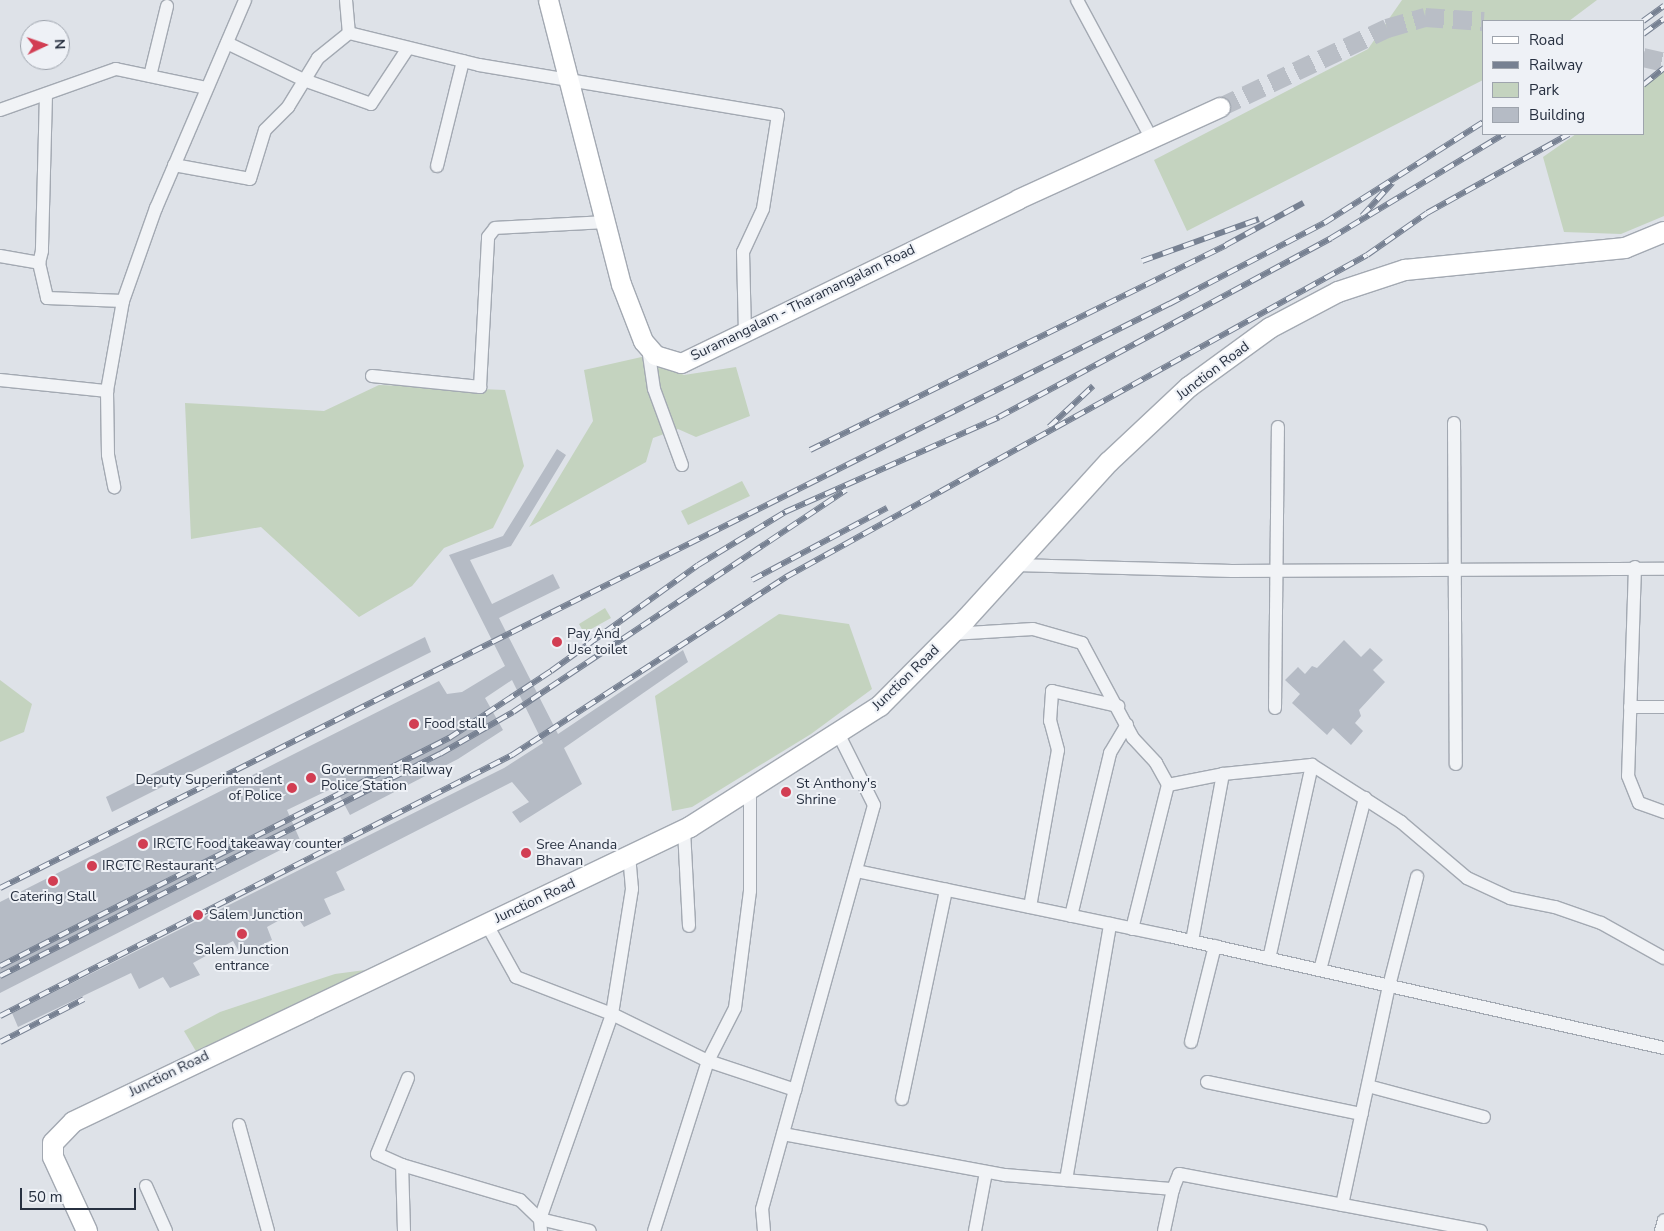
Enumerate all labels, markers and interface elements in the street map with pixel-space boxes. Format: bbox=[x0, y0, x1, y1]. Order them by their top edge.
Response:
north arrow bbox=[20, 20, 70, 70]
legend bbox=[1482, 20, 1644, 135]
text: Road bbox=[1529, 30, 1564, 50]
text: N bbox=[50, 39, 69, 50]
text: Railway bbox=[1529, 55, 1583, 75]
text: Park bbox=[1529, 80, 1559, 100]
text: Building bbox=[1529, 105, 1585, 125]
street label: Suramangalam - Tharamangalam Road bbox=[688, 241, 918, 365]
street label: Junction Road bbox=[1173, 338, 1253, 404]
place label: Pay And Use toilet bbox=[567, 626, 627, 658]
marker: Pay And Use toilet bbox=[551, 636, 563, 648]
street label: Junction Road bbox=[869, 642, 943, 714]
place label: Food stall bbox=[424, 716, 486, 732]
marker: Food stall bbox=[408, 718, 420, 730]
place label: Government Railway Police Station bbox=[321, 762, 452, 794]
place label: Deputy Superintendent of Police bbox=[135, 772, 282, 804]
marker: Government Railway Police Station bbox=[305, 772, 317, 784]
place label: St Anthony's Shrine bbox=[796, 776, 877, 809]
marker: Deputy Superintendent of Police bbox=[286, 782, 298, 794]
marker: St Anthony's Shrine bbox=[780, 786, 792, 798]
place label: IRCTC Food takeaway counter bbox=[153, 836, 342, 852]
place label: Sree Ananda Bhavan bbox=[536, 837, 617, 870]
marker: IRCTC Food takeaway counter bbox=[137, 838, 149, 850]
marker: Sree Ananda Bhavan bbox=[520, 847, 532, 859]
place label: IRCTC Restaurant bbox=[102, 858, 214, 874]
marker: IRCTC Restaurant bbox=[86, 860, 98, 872]
marker: Catering Stall bbox=[47, 875, 59, 887]
street label: Junction Road bbox=[492, 875, 578, 927]
place label: Catering Stall bbox=[10, 889, 96, 905]
place label: Salem Junction bbox=[209, 907, 303, 923]
marker: Salem Junction bbox=[191, 908, 205, 922]
marker: Salem Junction entrance bbox=[236, 928, 248, 940]
place label: Salem Junction entrance bbox=[195, 942, 289, 974]
street label: Junction Road bbox=[126, 1047, 212, 1101]
scale bar bbox=[22, 1178, 139, 1210]
text: 50 m bbox=[28, 1187, 63, 1207]

